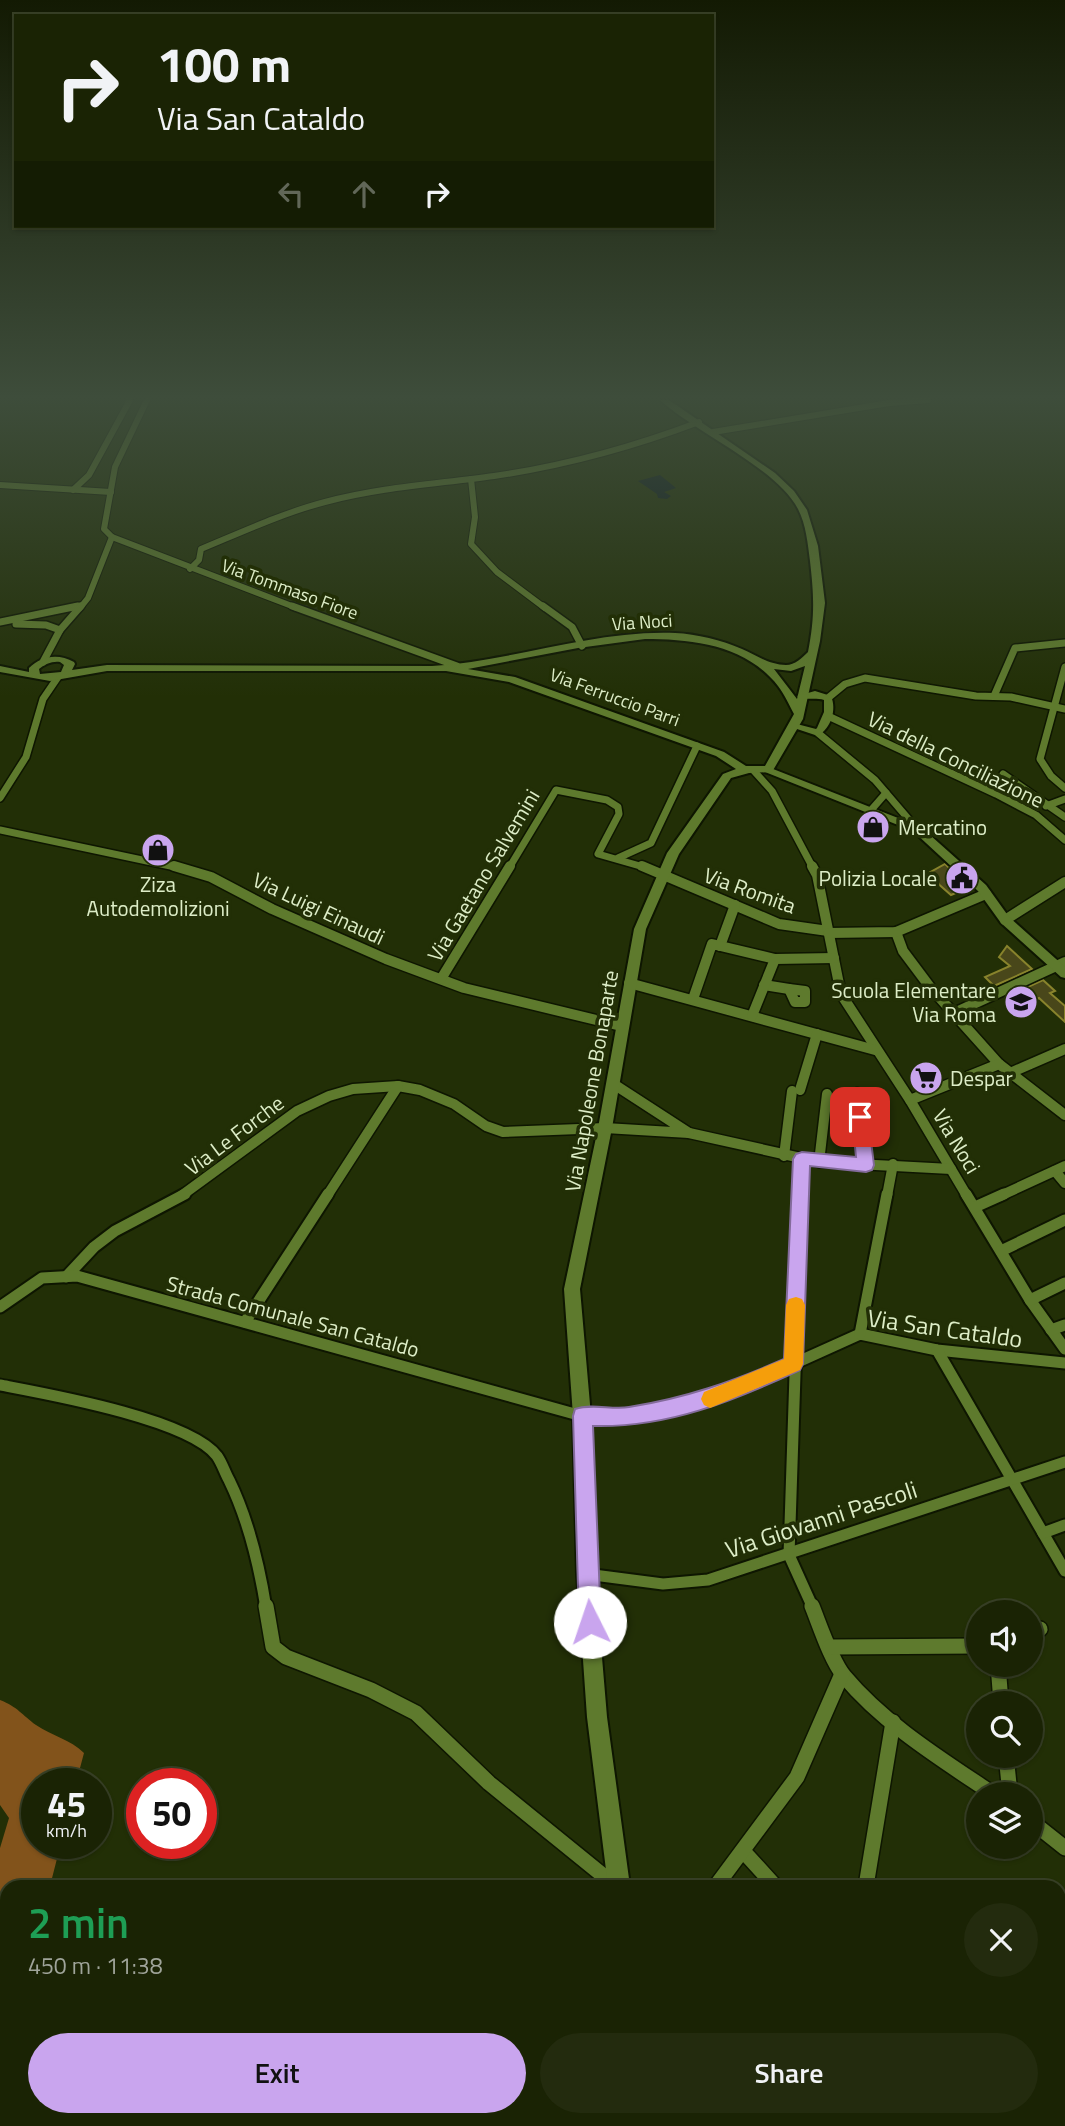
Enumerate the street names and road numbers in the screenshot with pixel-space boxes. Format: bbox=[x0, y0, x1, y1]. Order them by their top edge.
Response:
street label: Via Tommaso Fiore bbox=[218, 552, 362, 626]
street label: Via Noci bbox=[611, 606, 673, 638]
street label: Via Ferruccio Parri bbox=[546, 661, 684, 733]
street label: Via della Conciliazione bbox=[862, 702, 1050, 816]
street label: Via Gaetano Salvemini bbox=[419, 783, 547, 967]
street label: Via Romita bbox=[699, 859, 801, 922]
street label: Via Luigi Einaudi bbox=[248, 863, 390, 953]
street label: Via Napoleone Bonaparte bbox=[556, 968, 626, 1194]
street label: Via Le Forche bbox=[178, 1087, 290, 1183]
street label: Via Noci bbox=[925, 1102, 989, 1180]
street label: Strada Comunale San Cataldo bbox=[163, 1267, 423, 1365]
street label: Via San Cataldo bbox=[865, 1299, 1025, 1357]
street label: Via Giovanni Pascoli bbox=[720, 1471, 922, 1567]

